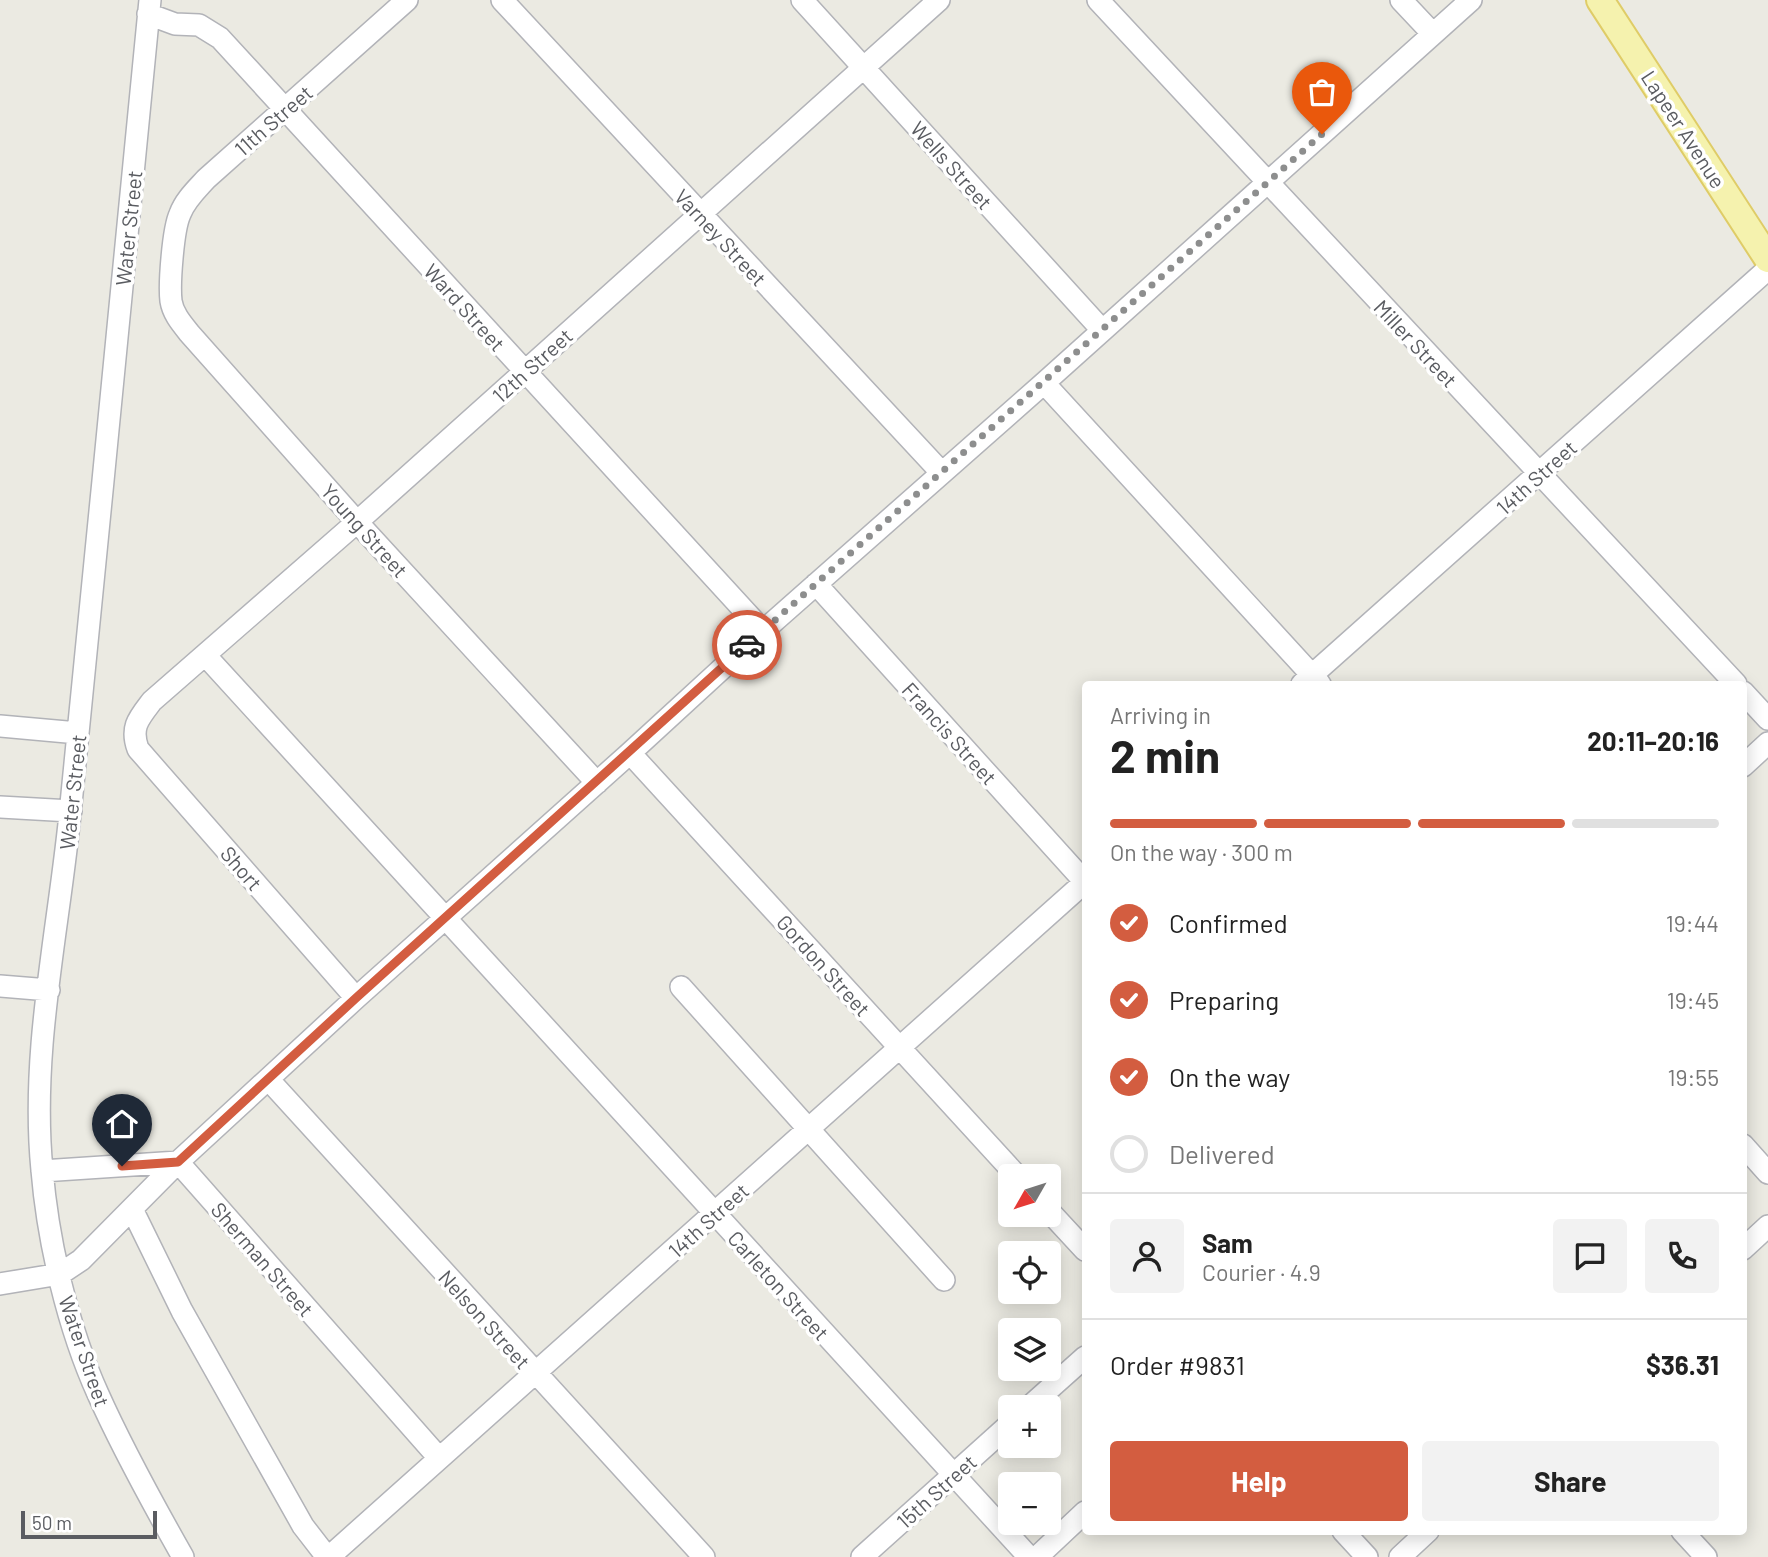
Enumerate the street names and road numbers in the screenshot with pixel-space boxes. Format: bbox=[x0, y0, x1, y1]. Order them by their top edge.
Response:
street label: Lapeer Avenue bbox=[1637, 66, 1731, 192]
street label: 11th Street bbox=[229, 79, 317, 161]
street label: Wells Street bbox=[906, 116, 998, 214]
street label: Water Street bbox=[110, 169, 146, 287]
street label: Varney Street bbox=[670, 183, 772, 291]
street label: Ward Street bbox=[419, 258, 511, 356]
street label: Miller Street bbox=[1369, 294, 1463, 392]
street label: 12th Street bbox=[487, 323, 577, 407]
street label: 14th Street bbox=[1491, 434, 1581, 520]
street label: Young Street bbox=[316, 478, 414, 582]
street label: Francis Street bbox=[898, 677, 1002, 789]
street label: Water Street bbox=[54, 733, 90, 851]
street label: Short bbox=[216, 841, 268, 895]
street label: Gordon Street bbox=[772, 909, 876, 1021]
street label: 14th Street bbox=[663, 1177, 753, 1263]
street label: Sherman Street bbox=[207, 1197, 319, 1321]
street label: Carleton Street bbox=[723, 1225, 835, 1345]
street label: Nelson Street bbox=[434, 1264, 536, 1374]
street label: Water Street bbox=[54, 1292, 116, 1410]
street label: 15th Street bbox=[891, 1449, 981, 1533]

